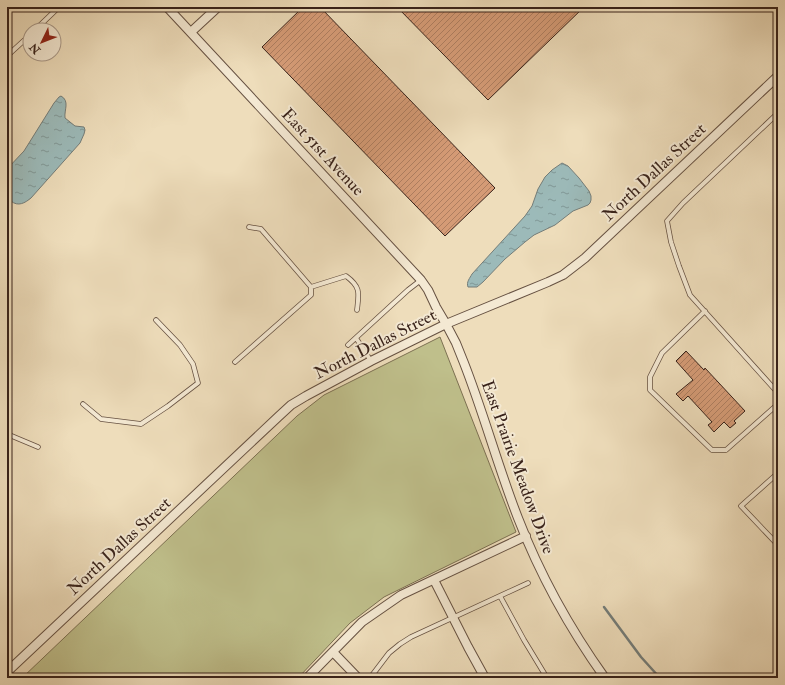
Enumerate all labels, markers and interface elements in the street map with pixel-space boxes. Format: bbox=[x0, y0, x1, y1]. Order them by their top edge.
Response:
north arrow bbox=[22, 22, 62, 62]
text: N bbox=[26, 40, 44, 57]
street label: East 51st Avenue bbox=[277, 104, 369, 200]
street label: North Dallas Street bbox=[598, 118, 711, 225]
street label: North Dallas Street bbox=[310, 304, 440, 384]
street label: East Prairie Meadow Drive bbox=[477, 377, 559, 557]
street label: North Dallas Street bbox=[63, 492, 176, 599]

